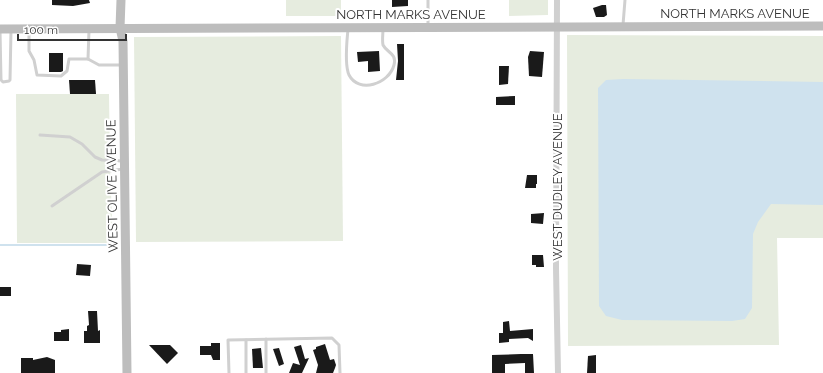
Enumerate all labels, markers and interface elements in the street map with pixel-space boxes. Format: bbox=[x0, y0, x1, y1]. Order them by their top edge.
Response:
street label: NORTH MARKS AVENUE bbox=[660, 6, 810, 21]
street label: NORTH MARKS AVENUE bbox=[336, 7, 486, 22]
scale bar bbox=[18, 16, 126, 42]
text: 100 m bbox=[24, 23, 58, 37]
street label: WEST DUDLEY AVENUE bbox=[550, 113, 565, 261]
street label: WEST OLIVE AVENUE bbox=[103, 119, 121, 253]

